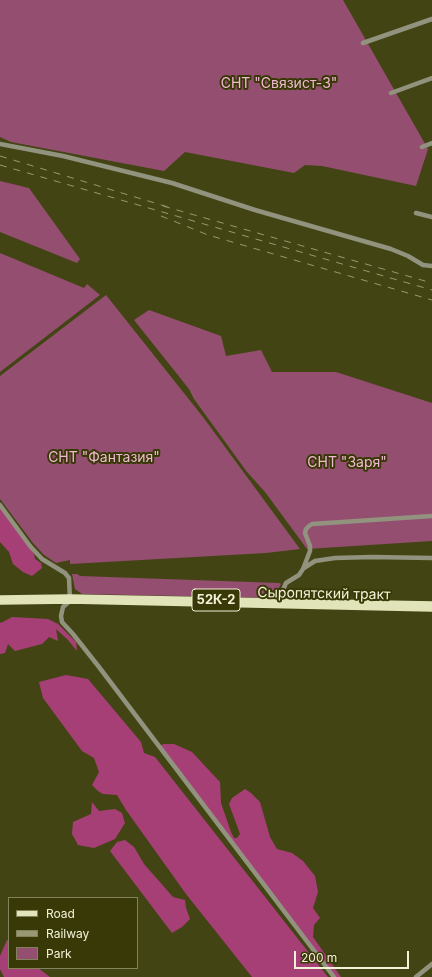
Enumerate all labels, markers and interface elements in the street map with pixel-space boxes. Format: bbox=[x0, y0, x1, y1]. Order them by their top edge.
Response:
park label: СНТ "Связист-3" bbox=[221, 76, 337, 92]
park label: СНТ "Фантазия" bbox=[48, 450, 160, 466]
park label: СНТ "Заря" bbox=[307, 455, 387, 471]
street label: Сыропятский тракт bbox=[257, 584, 391, 604]
road number: 52К-2 bbox=[192, 589, 240, 611]
legend bbox=[8, 897, 138, 969]
text: Road bbox=[46, 906, 75, 921]
text: Railway bbox=[46, 926, 89, 941]
scale bar bbox=[296, 943, 411, 969]
text: Park bbox=[46, 946, 72, 961]
text: 200 m bbox=[301, 950, 337, 965]

